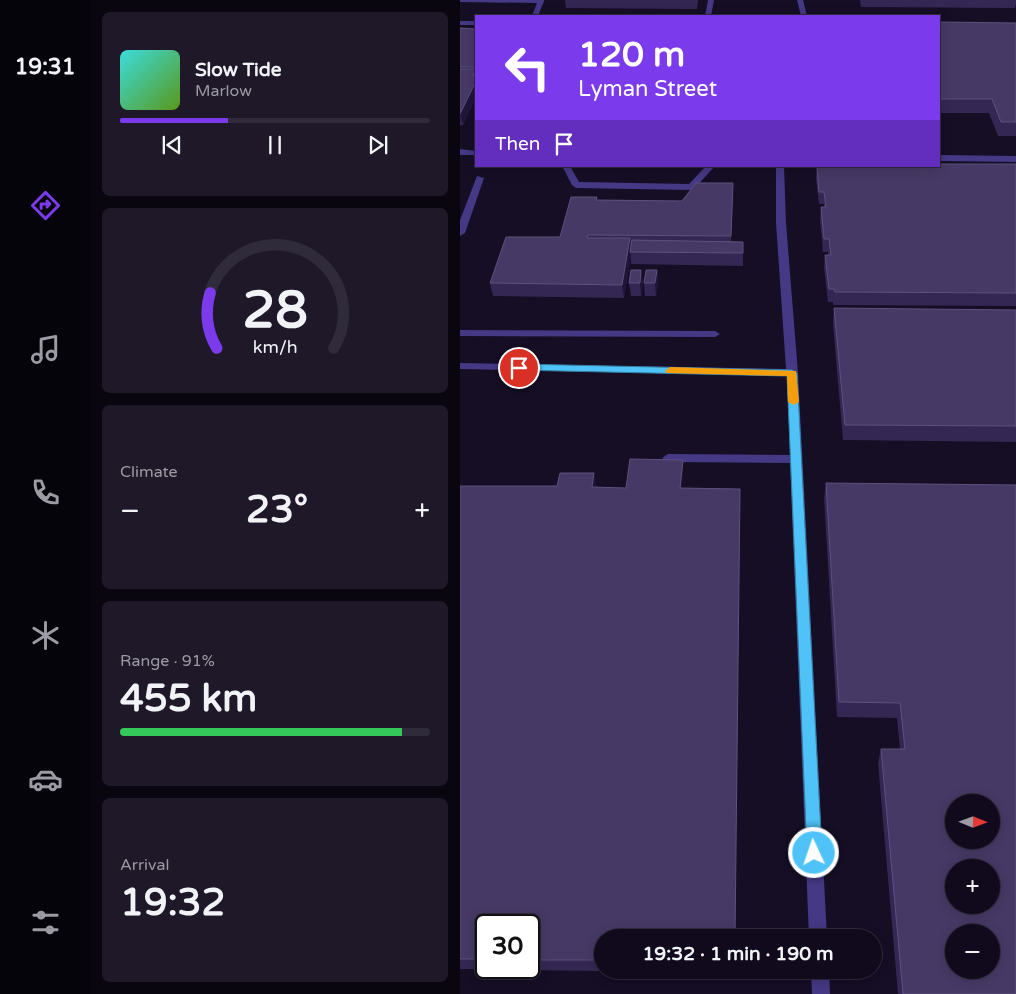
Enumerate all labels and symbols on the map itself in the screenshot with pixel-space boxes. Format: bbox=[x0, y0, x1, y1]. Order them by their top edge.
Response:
pin bbox=[498, 347, 540, 389]
north arrow bbox=[945, 794, 1000, 849]
position arrow bbox=[787, 826, 839, 878]
speed limit sign: 30 bbox=[475, 914, 540, 979]

